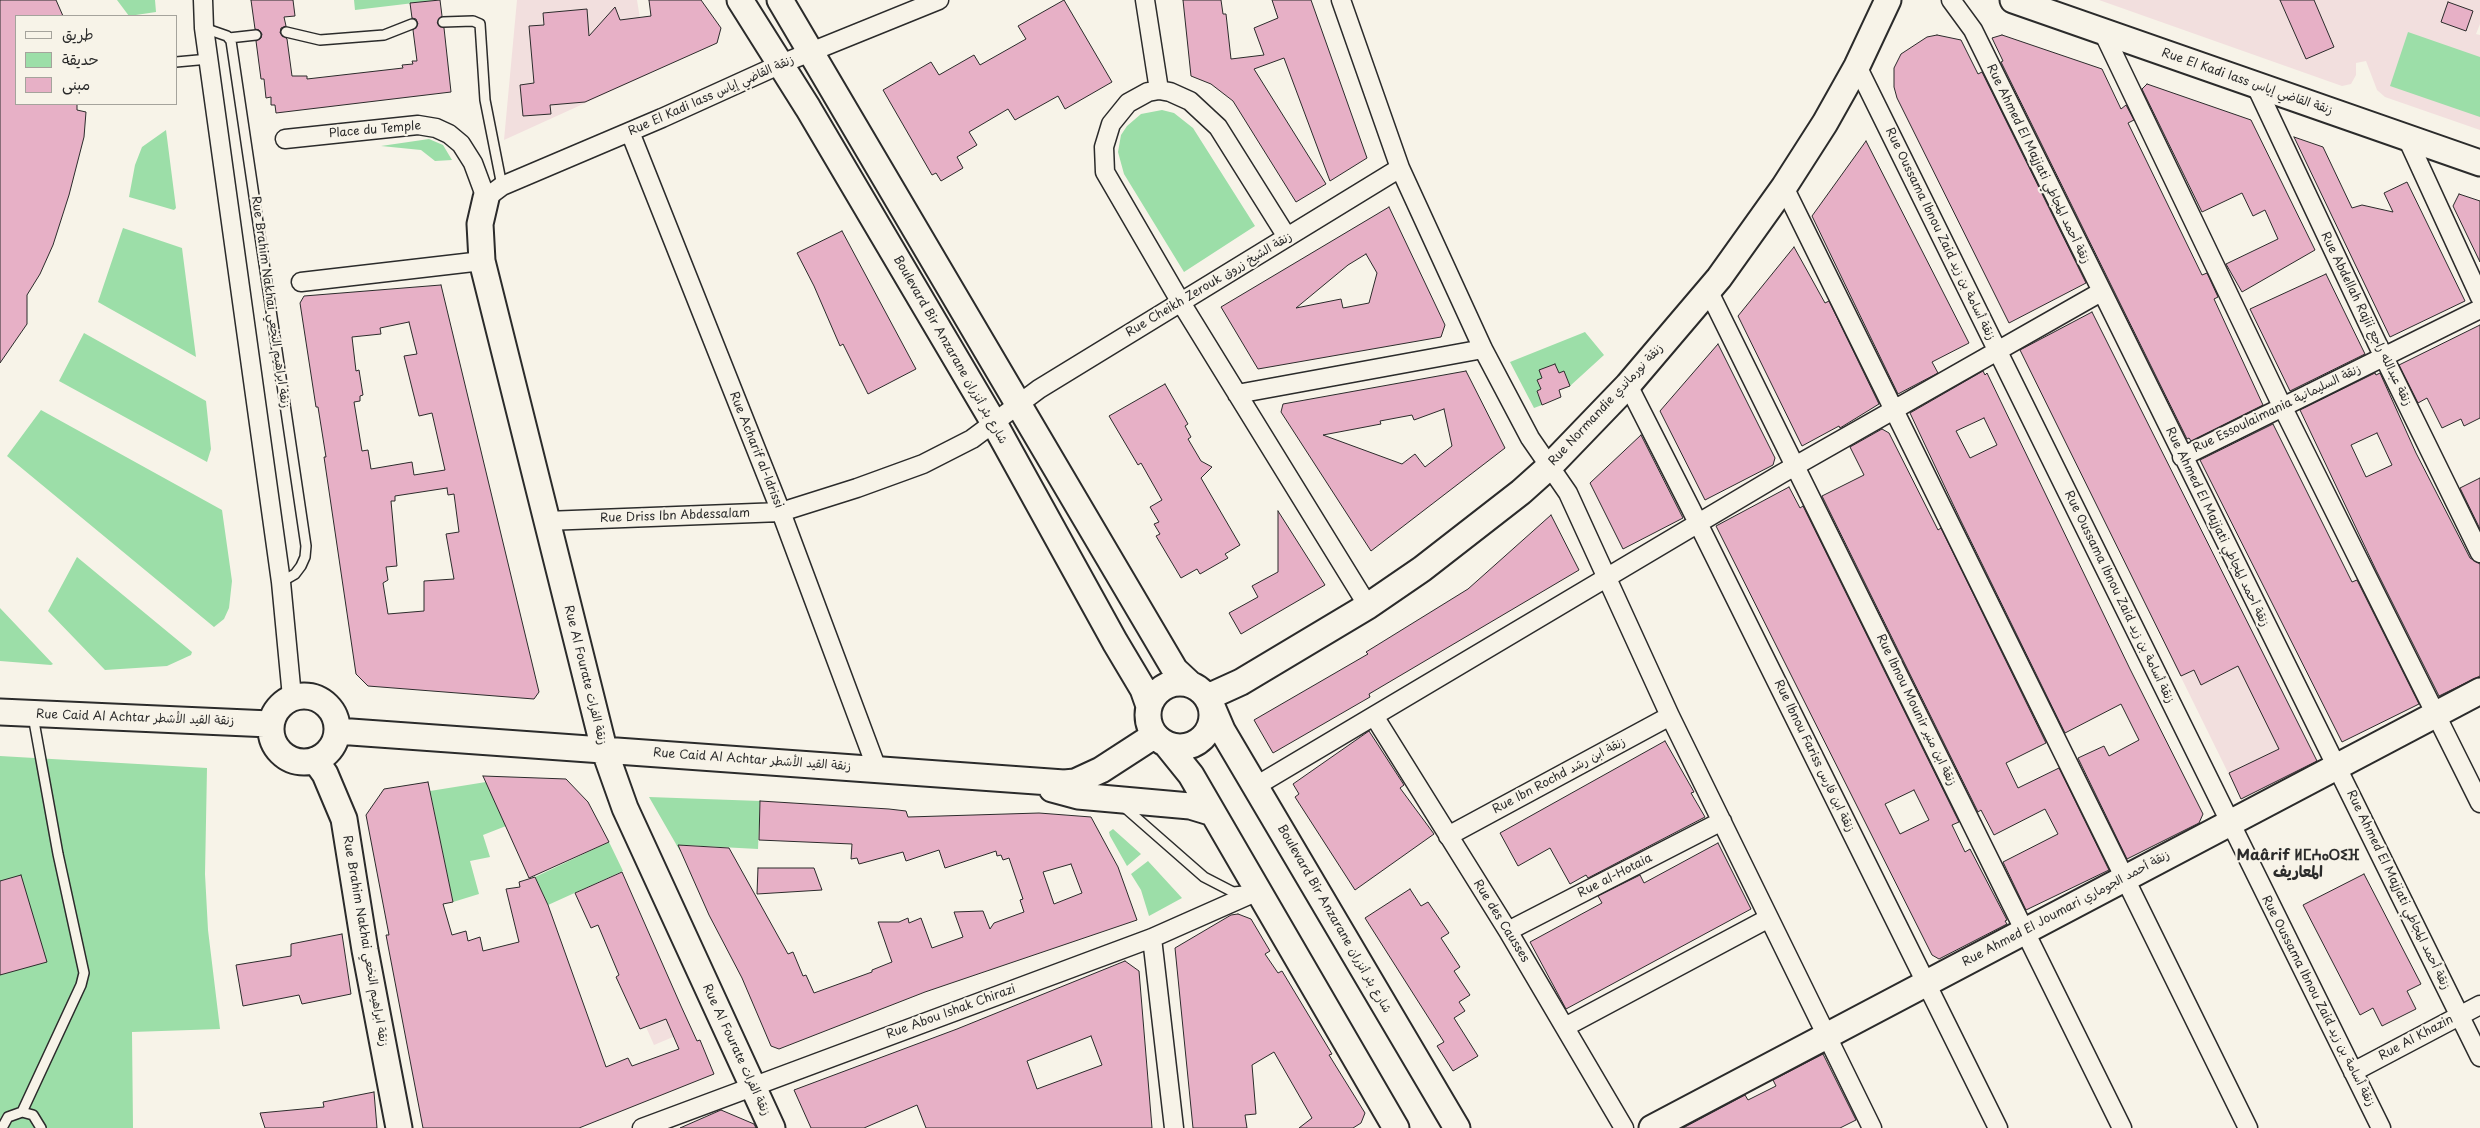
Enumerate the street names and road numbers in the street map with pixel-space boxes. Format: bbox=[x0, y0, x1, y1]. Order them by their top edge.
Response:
street label: Rue El Kadi Iass زنقة القاضي إياس bbox=[2160, 46, 2334, 118]
street label: Rue El Kadi Iass زنقة القاضي إياس bbox=[626, 53, 796, 139]
street label: Rue Ahmed El Majjati زنقة أحمد المجاطي bbox=[1983, 62, 2093, 266]
street label: Place du Temple bbox=[328, 119, 422, 141]
street label: Rue Oussama Ibnou Zaid زنقة أسامة بن زيد bbox=[1882, 125, 1998, 343]
street label: Rue Brahim Nakhai زنقة ابراهيم النخعي bbox=[248, 195, 292, 409]
street label: Rue Cheikh Zerouk زنقة الشيخ زروق bbox=[1123, 230, 1295, 340]
street label: Rue Abdellah Rajii زنقة عبدالله راجع bbox=[2318, 230, 2414, 408]
street label: Boulevard Bir Anzarane شارع بئر أنزران bbox=[890, 253, 1010, 447]
street label: Rue Normandie زنقة نورماندي bbox=[1546, 341, 1666, 469]
street label: Rue Essoulaimania زنقة السليمانية bbox=[2191, 362, 2363, 456]
street label: Rue Acharif al-Idrissi bbox=[726, 390, 786, 510]
street label: Rue Ahmed El Majjati زنقة أحمد المجاطي bbox=[2162, 425, 2272, 629]
street label: Rue Oussama Ibnou Zaid زنقة أسامة بن زيد bbox=[2061, 488, 2177, 706]
street label: Rue Driss Ibn Abdessalam bbox=[600, 506, 750, 526]
street label: Rue Al Fourate زنقة الفرات bbox=[561, 604, 609, 746]
street label: Rue Ibnou Mounir زنقة ابن منير bbox=[1873, 632, 1959, 788]
street label: Rue Ibnou Fariss زنقة ابن فارس bbox=[1771, 678, 1857, 834]
street label: Rue Caid Al Achtar زنقة القيد الأشطر bbox=[36, 707, 234, 729]
street label: Rue Ibn Rochd زنقة ابن رشد bbox=[1490, 735, 1628, 817]
street label: Rue Caid Al Achtar زنقة القيد الأشطر bbox=[653, 746, 851, 774]
street label: Rue Ahmed El Majjati زنقة أحمد المجاطي bbox=[2343, 788, 2453, 992]
street label: Boulevard Bir Anzarane شارع بئر أنزران bbox=[1274, 822, 1394, 1016]
street label: Rue Brahim Nakhai زنقة ابراهيم النخعي bbox=[339, 834, 391, 1048]
street label: Rue Ahmed El Joumari زنقة أحمد الجوماري bbox=[1960, 848, 2172, 970]
street label: Rue al-Hotaia bbox=[1575, 851, 1655, 901]
street label: Rue des Causses bbox=[1470, 877, 1532, 965]
street label: Rue Oussama Ibnou Zaid زنقة أسامة بن زيد bbox=[2258, 893, 2378, 1109]
street label: Rue Al Fourate زنقة الفرات bbox=[699, 982, 773, 1118]
street label: Rue Abou Ishak Chirazi bbox=[884, 982, 1018, 1042]
street label: Rue Al Khazin bbox=[2376, 1012, 2456, 1064]

